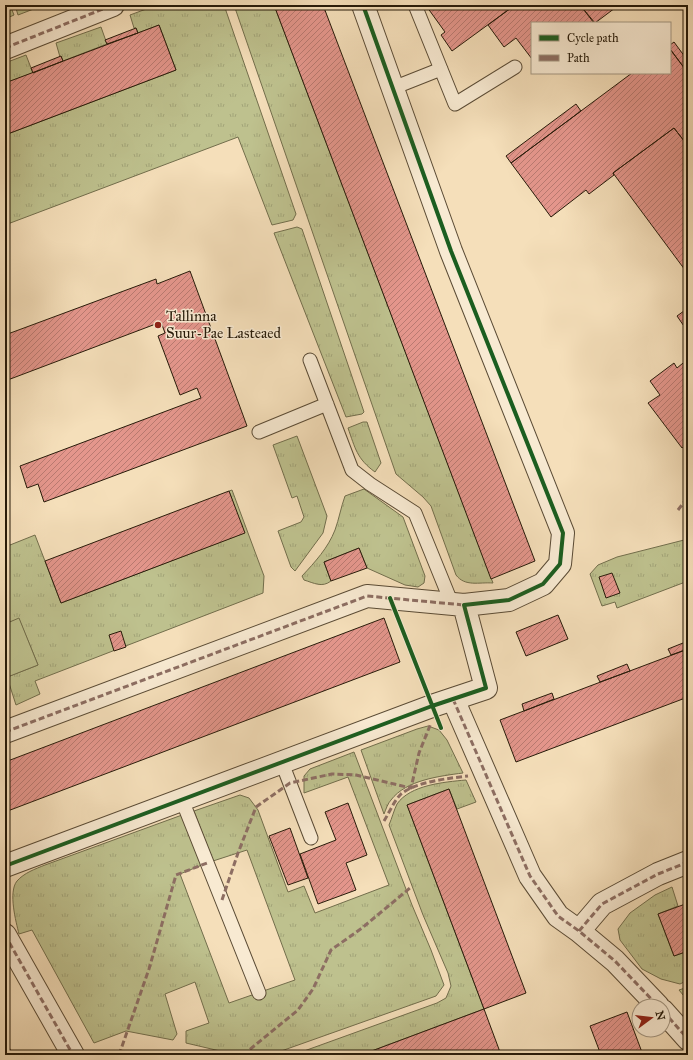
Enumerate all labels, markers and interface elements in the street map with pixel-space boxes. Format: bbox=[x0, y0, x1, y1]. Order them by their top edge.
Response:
legend bbox=[531, 22, 671, 74]
text: Cycle path bbox=[567, 31, 619, 45]
text: Path bbox=[567, 51, 590, 65]
place label: Tallinna Suur-Pae Lasteaed bbox=[166, 307, 282, 342]
marker: Tallinna Suur-Pae Lasteaed bbox=[153, 320, 163, 330]
north arrow bbox=[631, 998, 671, 1038]
text: N bbox=[653, 1009, 668, 1022]

